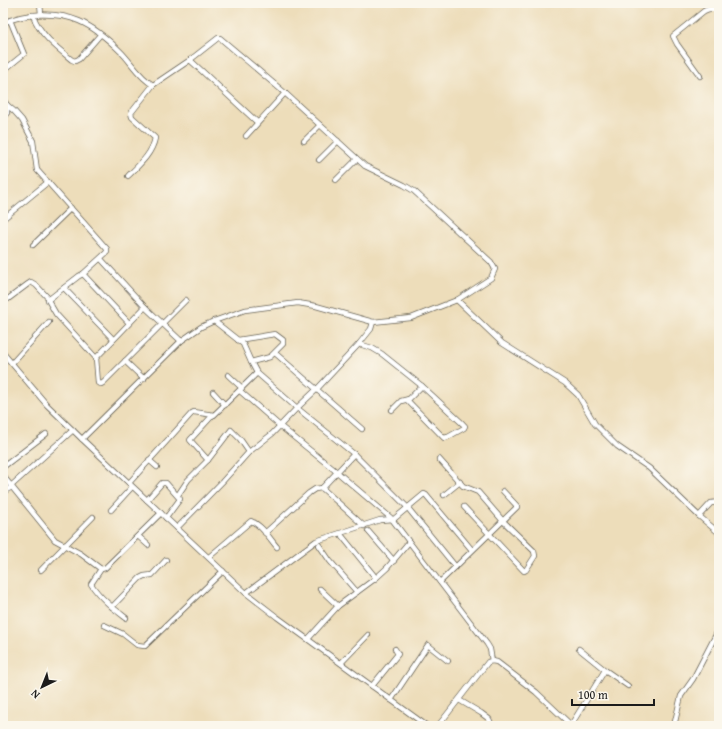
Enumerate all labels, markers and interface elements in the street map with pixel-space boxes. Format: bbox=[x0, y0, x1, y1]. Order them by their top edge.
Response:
north arrow bbox=[22, 667, 62, 707]
scale bar bbox=[572, 681, 654, 707]
text: N bbox=[27, 686, 43, 703]
text: 100 m bbox=[578, 686, 608, 703]

